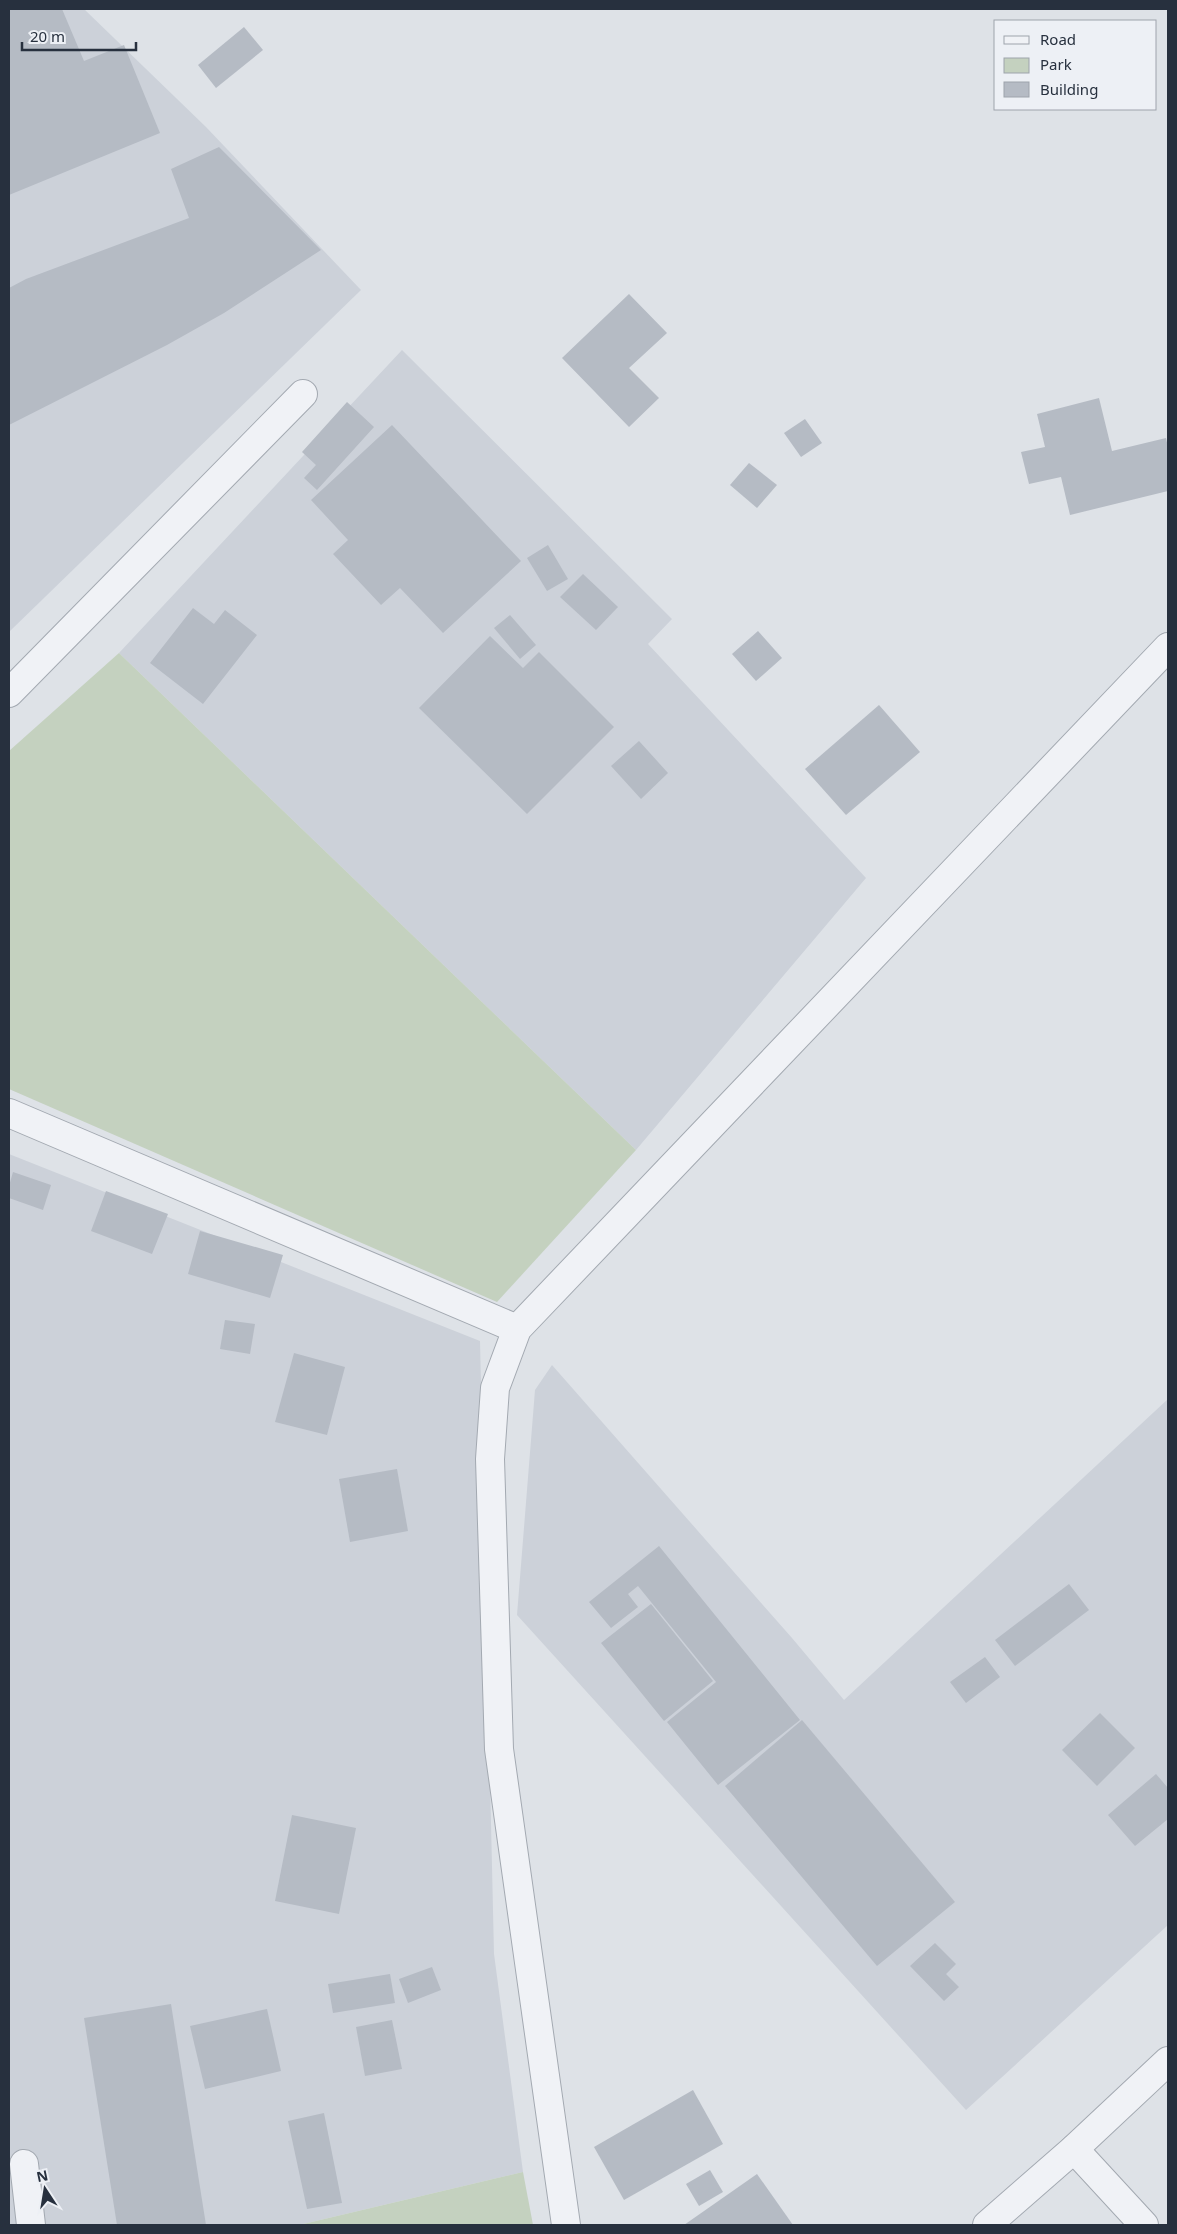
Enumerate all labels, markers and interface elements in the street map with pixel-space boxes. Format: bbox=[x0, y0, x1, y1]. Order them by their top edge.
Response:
scale bar bbox=[22, 20, 136, 52]
legend bbox=[994, 20, 1157, 110]
text: 20 m bbox=[30, 26, 65, 46]
text: Road bbox=[1040, 29, 1076, 49]
text: Park bbox=[1040, 54, 1072, 74]
text: Building bbox=[1040, 79, 1098, 99]
north arrow bbox=[20, 2164, 70, 2214]
text: N bbox=[35, 2165, 50, 2186]

